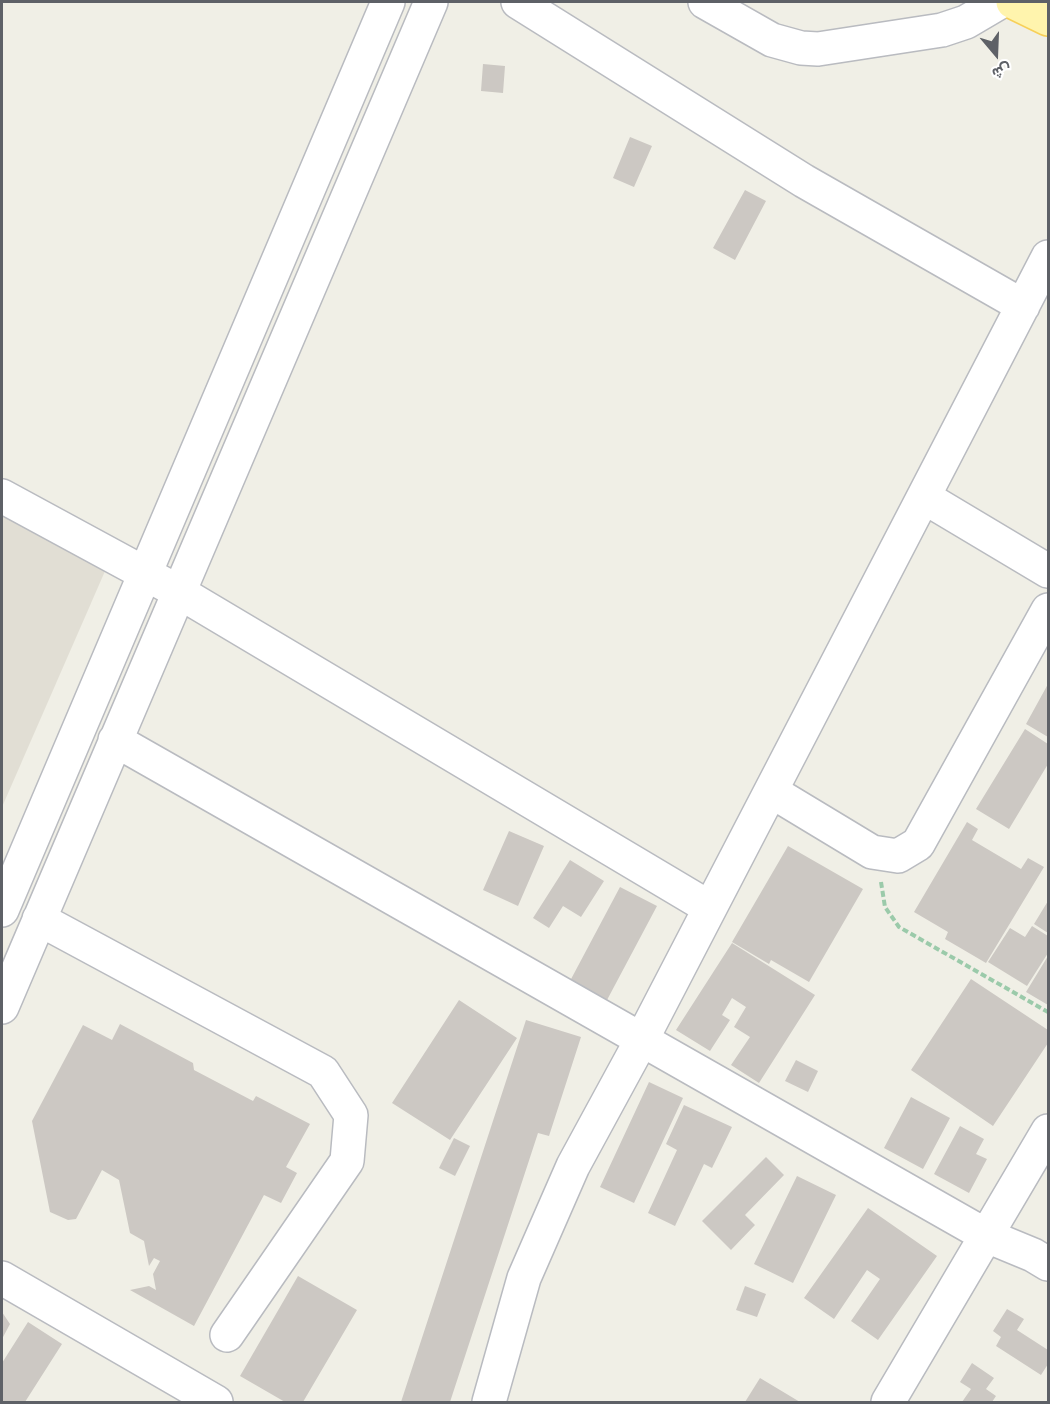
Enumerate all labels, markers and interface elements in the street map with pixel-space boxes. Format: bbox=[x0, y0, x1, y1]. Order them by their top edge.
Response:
north arrow bbox=[966, 24, 1026, 84]
text: ش bbox=[990, 59, 1014, 84]

